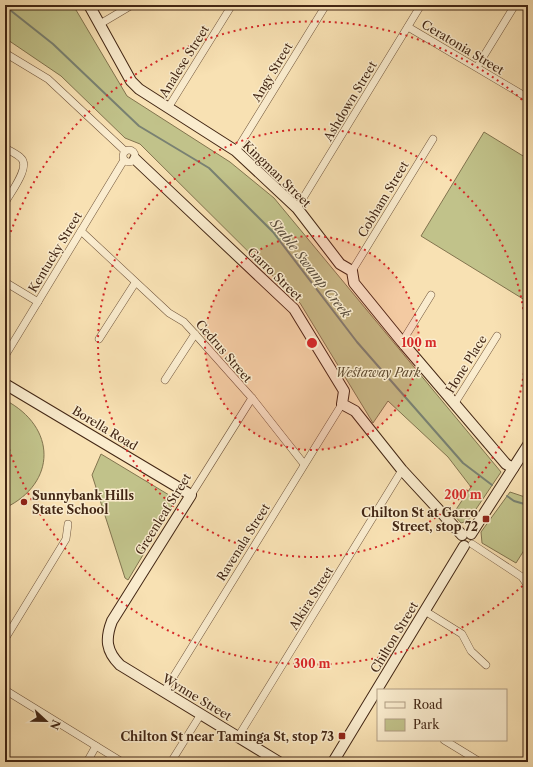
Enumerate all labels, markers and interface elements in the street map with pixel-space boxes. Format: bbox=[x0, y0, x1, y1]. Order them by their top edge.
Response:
street label: Ceratonia Street bbox=[419, 17, 508, 78]
street label: Analese Street bbox=[155, 22, 213, 101]
street label: Angy Street bbox=[248, 39, 296, 105]
street label: Ashdown Street bbox=[320, 58, 380, 145]
street label: Kingman Street bbox=[240, 138, 315, 211]
street label: Cobham Street bbox=[354, 158, 412, 240]
street label: Kentucky Street bbox=[25, 208, 85, 295]
water label: Stable Swamp Creek bbox=[267, 214, 355, 321]
street label: Garro Street bbox=[244, 244, 306, 304]
street label: Cedrus Street bbox=[193, 317, 256, 386]
street label: Hone Place bbox=[442, 332, 490, 396]
text: 100 m bbox=[401, 335, 437, 350]
centre of rings bbox=[305, 336, 319, 350]
park label: Westaway Park bbox=[336, 365, 421, 380]
street label: Borella Road bbox=[70, 403, 141, 454]
street label: Greenleaf Street bbox=[132, 470, 195, 558]
text: 200 m bbox=[444, 487, 482, 502]
place label: Sunnybank Hills State School bbox=[32, 488, 135, 517]
marker: Sunnybank Hills State School bbox=[19, 497, 29, 507]
street label: Ravenala Street bbox=[213, 500, 273, 583]
place label: Chilton St at Garro Street, stop 72 bbox=[361, 505, 478, 534]
marker: Chilton St at Garro Street, stop 72 bbox=[481, 514, 491, 524]
street label: Alkira Street bbox=[285, 563, 337, 633]
street label: Chilton Street bbox=[367, 598, 421, 675]
text: 300 m bbox=[293, 656, 331, 671]
street label: Wynne Street bbox=[159, 670, 235, 724]
legend bbox=[377, 689, 507, 741]
text: Road bbox=[413, 697, 443, 712]
north arrow bbox=[26, 701, 66, 741]
text: Park bbox=[413, 717, 440, 732]
text: N bbox=[47, 718, 64, 732]
place label: Chilton St near Taminga St, stop 73 bbox=[120, 729, 334, 744]
marker: Chilton St near Taminga St, stop 73 bbox=[337, 731, 347, 741]

